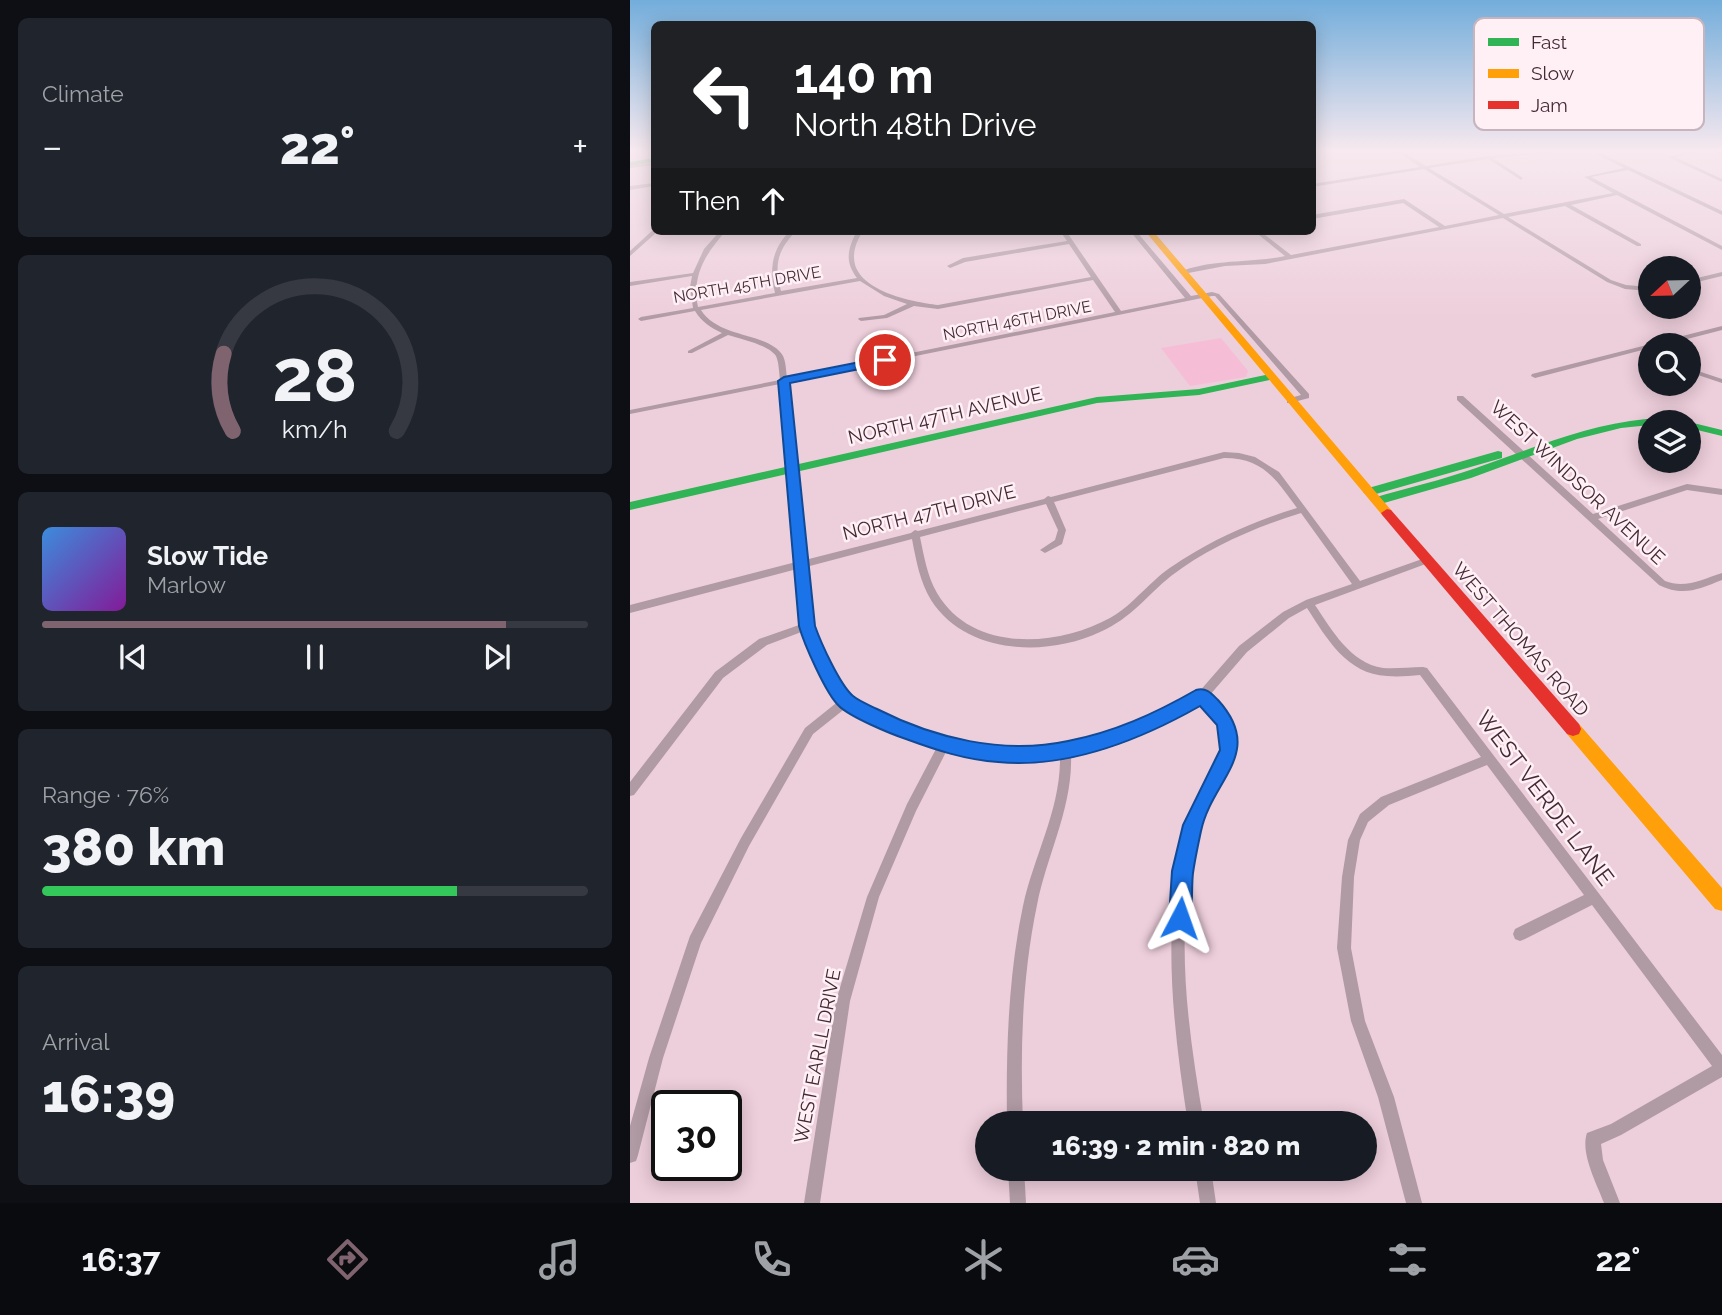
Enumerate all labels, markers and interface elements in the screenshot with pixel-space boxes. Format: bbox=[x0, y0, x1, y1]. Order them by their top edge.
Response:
legend bbox=[1474, 18, 1704, 130]
text: Fast bbox=[1531, 31, 1567, 53]
text: 140 m bbox=[794, 47, 934, 104]
icon: left bbox=[679, 49, 770, 140]
text: Slow bbox=[1531, 62, 1575, 84]
text: Climate bbox=[42, 80, 124, 107]
text: Jam bbox=[1531, 94, 1568, 116]
text: North 48th Drive bbox=[794, 106, 1037, 143]
text: 22° bbox=[280, 115, 355, 176]
text: − bbox=[42, 124, 62, 169]
text: + bbox=[572, 124, 588, 169]
icon: ahead bbox=[754, 182, 792, 220]
text: Then bbox=[679, 186, 740, 216]
north arrow bbox=[1638, 256, 1701, 318]
map controls bbox=[1638, 256, 1701, 473]
street label: NORTH 45TH DRIVE bbox=[672, 262, 823, 307]
street label: NORTH 46TH DRIVE bbox=[941, 297, 1093, 344]
pin bbox=[855, 330, 915, 390]
text: 28 bbox=[272, 333, 358, 418]
button: search bbox=[1638, 333, 1701, 396]
icon: arrive bbox=[866, 341, 904, 379]
street label: NORTH 47TH AVENUE bbox=[846, 382, 1044, 448]
street label: WEST WINDSOR AVENUE bbox=[1486, 395, 1670, 569]
button: layers bbox=[1638, 410, 1701, 473]
text: km/h bbox=[282, 413, 348, 443]
street label: NORTH 47TH DRIVE bbox=[840, 480, 1018, 544]
text: Slow Tide bbox=[147, 541, 268, 571]
street label: WEST THOMAS ROAD bbox=[1448, 558, 1594, 720]
text: Marlow bbox=[147, 571, 226, 598]
icon: previous bbox=[114, 638, 152, 676]
icon: pause bbox=[296, 638, 334, 676]
icon: next bbox=[478, 638, 516, 676]
street label: WEST VERDE LANE bbox=[1471, 705, 1620, 890]
text: Range · 76% bbox=[42, 781, 169, 808]
text: 380 km bbox=[42, 816, 225, 877]
position arrow bbox=[1143, 881, 1217, 955]
street label: WEST EARLL DRIVE bbox=[789, 967, 845, 1145]
text: Arrival bbox=[42, 1028, 109, 1055]
text: 16:39 bbox=[42, 1063, 175, 1124]
speed limit sign: 30 bbox=[651, 1090, 742, 1181]
text: 16:39 · 2 min · 820 m bbox=[1052, 1131, 1300, 1161]
icon: directions bbox=[323, 1235, 372, 1284]
icon: music bbox=[535, 1235, 584, 1284]
icon: phone bbox=[747, 1235, 796, 1284]
icon: climate bbox=[959, 1235, 1008, 1284]
icon: car bbox=[1171, 1235, 1220, 1284]
icon: filters bbox=[1383, 1235, 1432, 1284]
text: 16:37 bbox=[82, 1241, 160, 1278]
text: 22° bbox=[1595, 1241, 1640, 1278]

